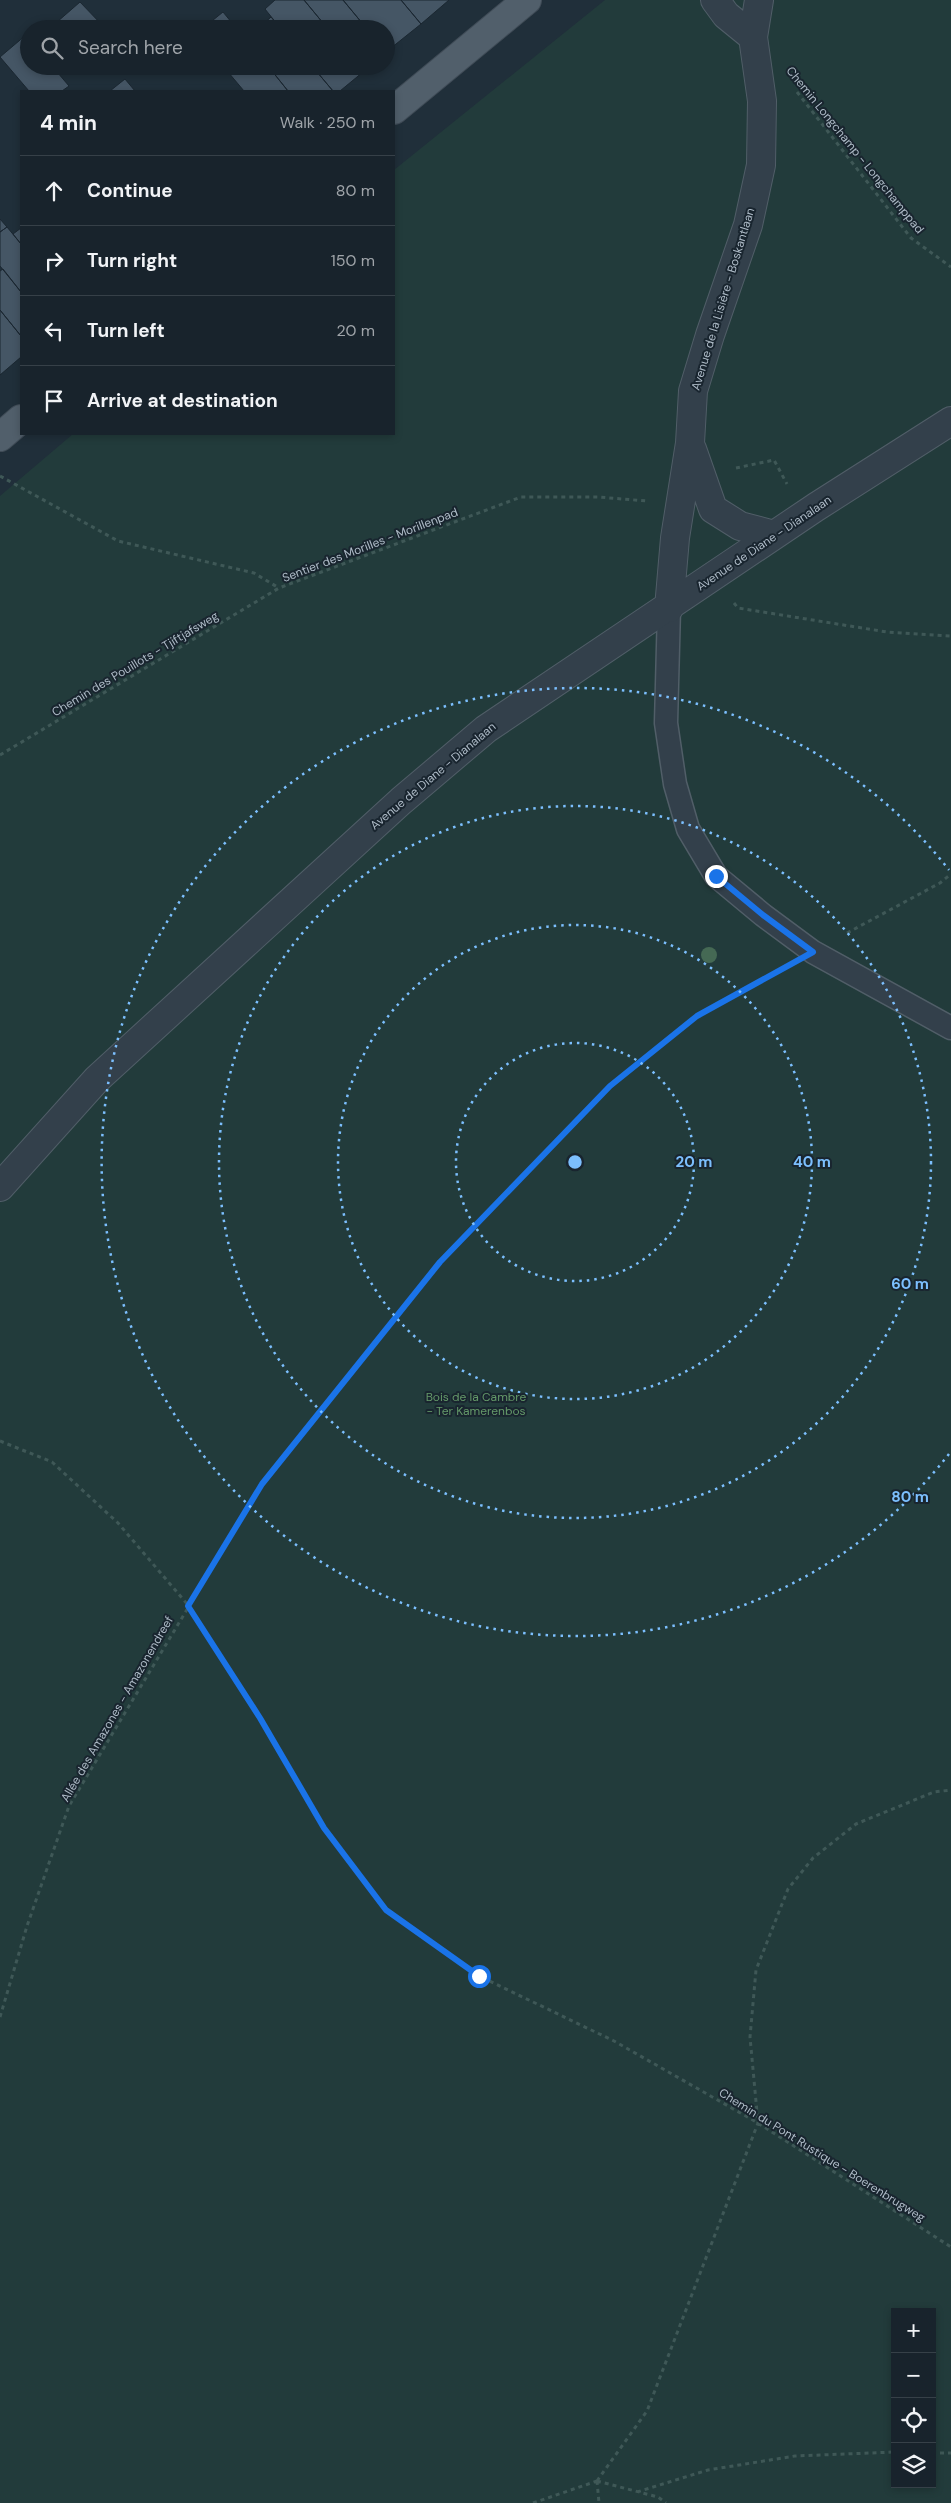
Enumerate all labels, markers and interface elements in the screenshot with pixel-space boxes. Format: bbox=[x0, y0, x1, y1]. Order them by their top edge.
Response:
search box bbox=[20, 20, 395, 75]
icon: search bbox=[38, 34, 66, 62]
text: Search here bbox=[78, 35, 183, 60]
street label: Chemin Longchamp - Longchamppad bbox=[783, 63, 927, 237]
text: 4 min bbox=[40, 109, 97, 137]
text: Walk · 250 m bbox=[280, 112, 375, 133]
icon: ahead bbox=[40, 177, 68, 205]
text: Continue bbox=[87, 178, 173, 203]
text: 80 m bbox=[336, 180, 375, 201]
street label: Avenue de la Lisière - Boskantlaan bbox=[688, 206, 758, 392]
icon: right bbox=[40, 247, 68, 275]
text: Turn right bbox=[87, 248, 177, 273]
text: 150 m bbox=[331, 250, 375, 271]
icon: left bbox=[40, 317, 68, 345]
text: Turn left bbox=[87, 318, 165, 343]
text: 20 m bbox=[336, 320, 375, 341]
icon: arrive bbox=[40, 387, 68, 415]
text: Arrive at destination bbox=[87, 388, 278, 413]
street label: Avenue de Diane - Dianalaan bbox=[693, 492, 835, 594]
street label: Sentier des Morilles - Morillenpad bbox=[280, 504, 460, 586]
street label: Chemin des Pouillots - Tjiftjafsweg bbox=[49, 608, 222, 720]
street label: Avenue de Diane - Dianalaan bbox=[367, 719, 499, 833]
route end bbox=[705, 865, 728, 888]
text: 20 m bbox=[676, 1152, 712, 1172]
text: 40 m bbox=[793, 1152, 831, 1172]
centre of rings bbox=[566, 1153, 584, 1171]
text: 60 m bbox=[891, 1274, 929, 1294]
park label: Bois de la Cambre - Ter Kamerenbos bbox=[426, 1389, 527, 1419]
text: 80 m bbox=[891, 1487, 929, 1507]
street label: Allée des Amazones - Amazonendreef bbox=[57, 1613, 177, 1805]
route start bbox=[468, 1965, 491, 1988]
street label: Chemin du Pont Rustique - Boerenbrugweg bbox=[716, 2084, 928, 2226]
map controls bbox=[891, 2308, 936, 2488]
button: + bbox=[891, 2308, 936, 2353]
button: − bbox=[891, 2353, 936, 2398]
button: locate bbox=[891, 2398, 936, 2443]
button: layers bbox=[891, 2443, 936, 2488]

